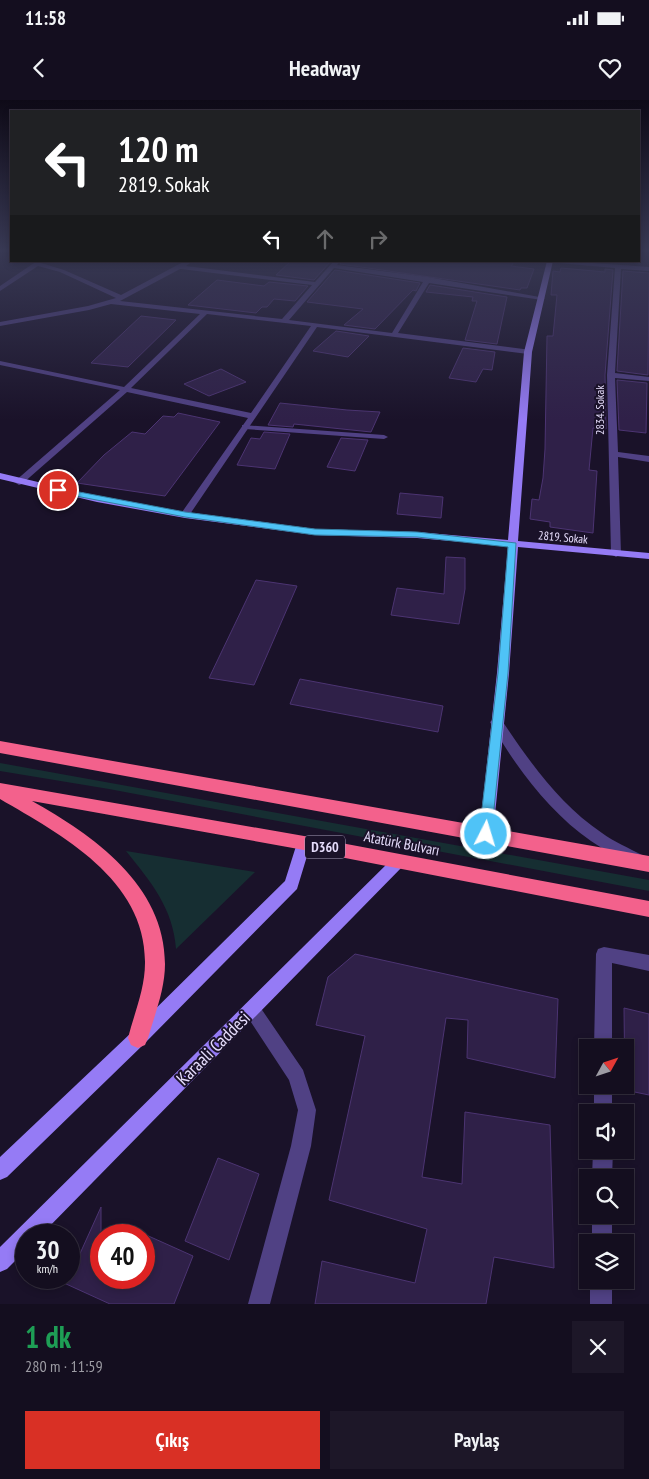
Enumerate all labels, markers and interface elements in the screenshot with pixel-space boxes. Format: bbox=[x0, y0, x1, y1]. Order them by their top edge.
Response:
text: 11:58 bbox=[25, 6, 66, 30]
icon: back bbox=[25, 54, 53, 82]
text: Headway bbox=[289, 54, 360, 82]
icon: heart bbox=[596, 54, 624, 82]
text: 120 m bbox=[118, 126, 199, 172]
icon: left bbox=[35, 130, 100, 195]
text: 2819. Sokak bbox=[118, 170, 210, 198]
icon: left bbox=[258, 225, 286, 253]
icon: ahead bbox=[311, 225, 339, 253]
icon: right bbox=[364, 225, 392, 253]
street label: 2834. Sokak bbox=[592, 385, 607, 435]
pin bbox=[37, 469, 79, 511]
icon: arrive bbox=[44, 476, 72, 504]
street label: 2819. Sokak bbox=[537, 527, 589, 547]
position arrow bbox=[459, 807, 511, 859]
street label: Atatürk Bulvarı bbox=[363, 826, 441, 860]
road number: D360 bbox=[305, 836, 345, 859]
street label: Karaali Caddesi bbox=[171, 1006, 255, 1090]
north arrow bbox=[579, 1039, 634, 1094]
map controls bbox=[579, 1039, 634, 1289]
button: sound bbox=[579, 1104, 634, 1159]
button: search bbox=[579, 1169, 634, 1224]
speed limit sign: 40 bbox=[90, 1224, 155, 1289]
text: 30 bbox=[36, 1234, 59, 1266]
button: layers bbox=[579, 1234, 634, 1289]
text: km/h bbox=[37, 1261, 58, 1276]
text: 1 dk bbox=[25, 1317, 71, 1356]
button: close bbox=[572, 1321, 624, 1373]
text: 280 m · 11:59 bbox=[25, 1356, 103, 1376]
button: Çıkış bbox=[25, 1411, 320, 1469]
button: Paylaş bbox=[330, 1411, 624, 1469]

